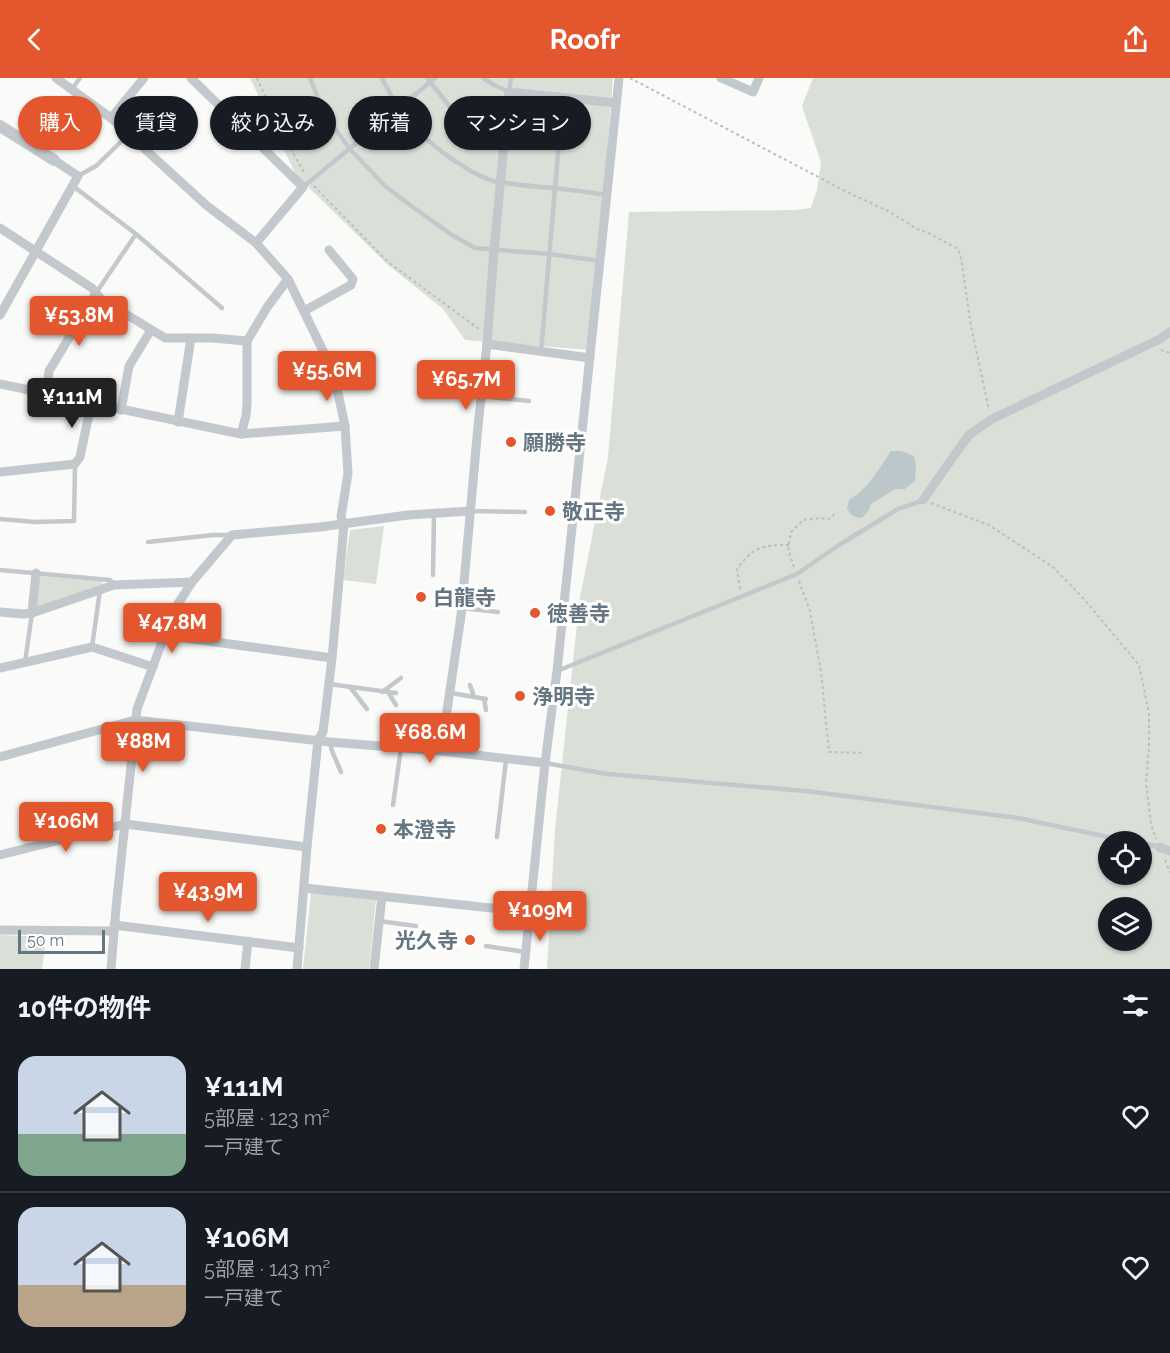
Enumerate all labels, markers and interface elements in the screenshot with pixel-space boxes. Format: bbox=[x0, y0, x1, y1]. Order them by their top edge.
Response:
icon: back bbox=[18, 23, 51, 56]
icon: share bbox=[1119, 23, 1152, 56]
text: Roofr bbox=[550, 24, 620, 55]
chip: 購入 bbox=[18, 96, 102, 150]
chip: 賃貸 bbox=[114, 96, 198, 150]
chip: 絞り込み bbox=[210, 96, 336, 150]
chip: 新着 bbox=[348, 96, 432, 150]
chip: マンション bbox=[444, 96, 591, 150]
pin: ¥53.8M bbox=[30, 296, 128, 347]
text: ¥53.8M bbox=[44, 303, 114, 327]
pin: ¥55.6M bbox=[278, 351, 376, 402]
text: ¥55.6M bbox=[292, 358, 362, 382]
pin: ¥65.7M bbox=[417, 360, 515, 411]
text: ¥65.7M bbox=[431, 367, 501, 391]
pin: ¥111M bbox=[30, 378, 114, 429]
text: ¥111M bbox=[41, 385, 103, 409]
place label: 願勝寺 bbox=[523, 430, 586, 455]
marker: 願勝寺 bbox=[504, 435, 518, 449]
place label: 敬正寺 bbox=[562, 499, 625, 524]
marker: 敬正寺 bbox=[543, 504, 557, 518]
place label: 白龍寺 bbox=[433, 585, 496, 610]
marker: 白龍寺 bbox=[414, 590, 428, 604]
place label: 徳善寺 bbox=[547, 601, 610, 626]
pin: ¥47.8M bbox=[123, 603, 221, 654]
marker: 徳善寺 bbox=[528, 606, 542, 620]
text: ¥47.8M bbox=[137, 610, 207, 634]
place label: 浄明寺 bbox=[532, 684, 595, 709]
marker: 浄明寺 bbox=[513, 689, 527, 703]
pin: ¥68.6M bbox=[381, 713, 479, 764]
text: ¥68.6M bbox=[394, 720, 466, 744]
pin: ¥88M bbox=[107, 722, 179, 773]
text: ¥88M bbox=[115, 729, 171, 753]
pin: ¥106M bbox=[24, 802, 108, 853]
text: ¥106M bbox=[33, 809, 99, 833]
place label: 本澄寺 bbox=[393, 817, 456, 842]
marker: 本澄寺 bbox=[374, 822, 388, 836]
map controls bbox=[1098, 831, 1152, 951]
button: locate bbox=[1098, 831, 1152, 885]
pin: ¥43.9M bbox=[159, 872, 257, 923]
text: ¥43.9M bbox=[173, 879, 243, 903]
pin: ¥109M bbox=[498, 891, 582, 942]
button: layers bbox=[1098, 897, 1152, 951]
text: ¥109M bbox=[507, 898, 573, 922]
scale bar bbox=[18, 927, 105, 954]
place label: 光久寺 bbox=[395, 928, 458, 953]
text: 50 m bbox=[27, 931, 64, 950]
marker: 光久寺 bbox=[463, 933, 477, 947]
icon: filters bbox=[1119, 989, 1152, 1022]
text: 10件の物件 bbox=[18, 993, 151, 1023]
text: ¥111M bbox=[204, 1072, 284, 1102]
icon: home bbox=[66, 1080, 138, 1152]
icon: heart bbox=[1119, 1100, 1152, 1133]
text: 5部屋 · 123 m² bbox=[204, 1106, 330, 1130]
text: 一戸建て bbox=[204, 1135, 284, 1159]
text: ¥106M bbox=[204, 1223, 290, 1253]
icon: home bbox=[66, 1231, 138, 1303]
icon: heart bbox=[1119, 1251, 1152, 1284]
text: 5部屋 · 143 m² bbox=[204, 1257, 330, 1281]
text: 一戸建て bbox=[204, 1286, 284, 1310]

